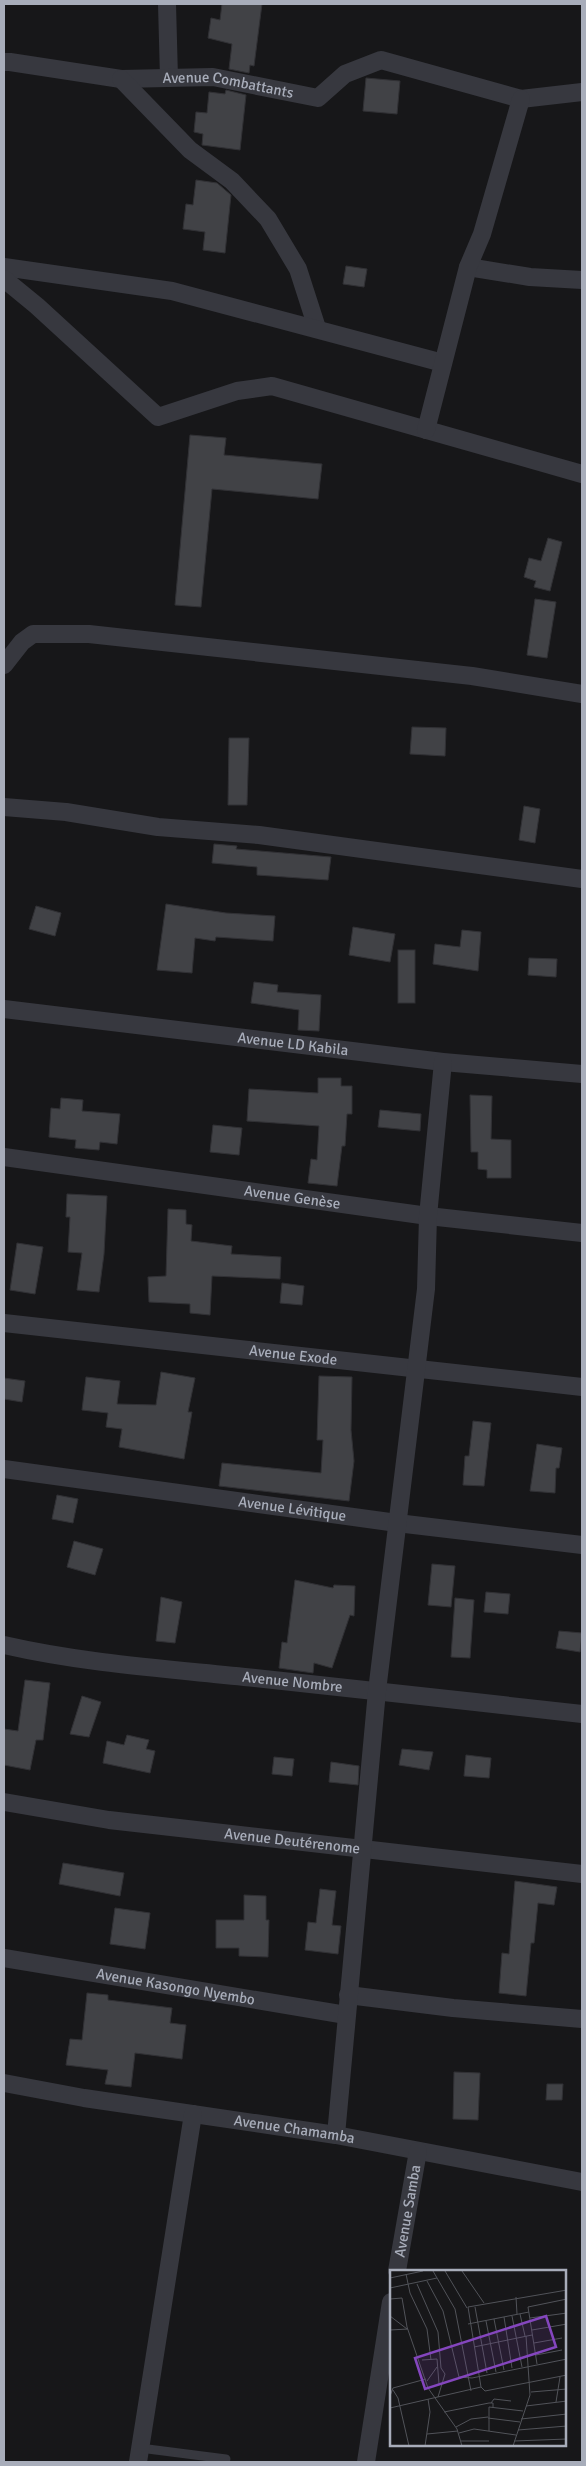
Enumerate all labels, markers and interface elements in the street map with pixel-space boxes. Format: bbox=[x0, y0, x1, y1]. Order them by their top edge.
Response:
street label: Avenue Combattants bbox=[162, 68, 296, 102]
street label: Avenue LD Kabila bbox=[236, 1028, 349, 1060]
street label: Avenue Genèse bbox=[243, 1181, 342, 1213]
street label: Avenue Exode bbox=[248, 1341, 338, 1369]
street label: Avenue Lévitique bbox=[237, 1492, 347, 1525]
street label: Avenue Nombre bbox=[241, 1668, 344, 1696]
street label: Avenue Deutérenome bbox=[223, 1824, 361, 1858]
street label: Avenue Kasongo Nyembo bbox=[95, 1965, 257, 2009]
street label: Avenue Chamamba bbox=[233, 2111, 356, 2147]
street label: Avenue Samba bbox=[391, 2163, 424, 2259]
inset map bbox=[390, 2270, 566, 2446]

